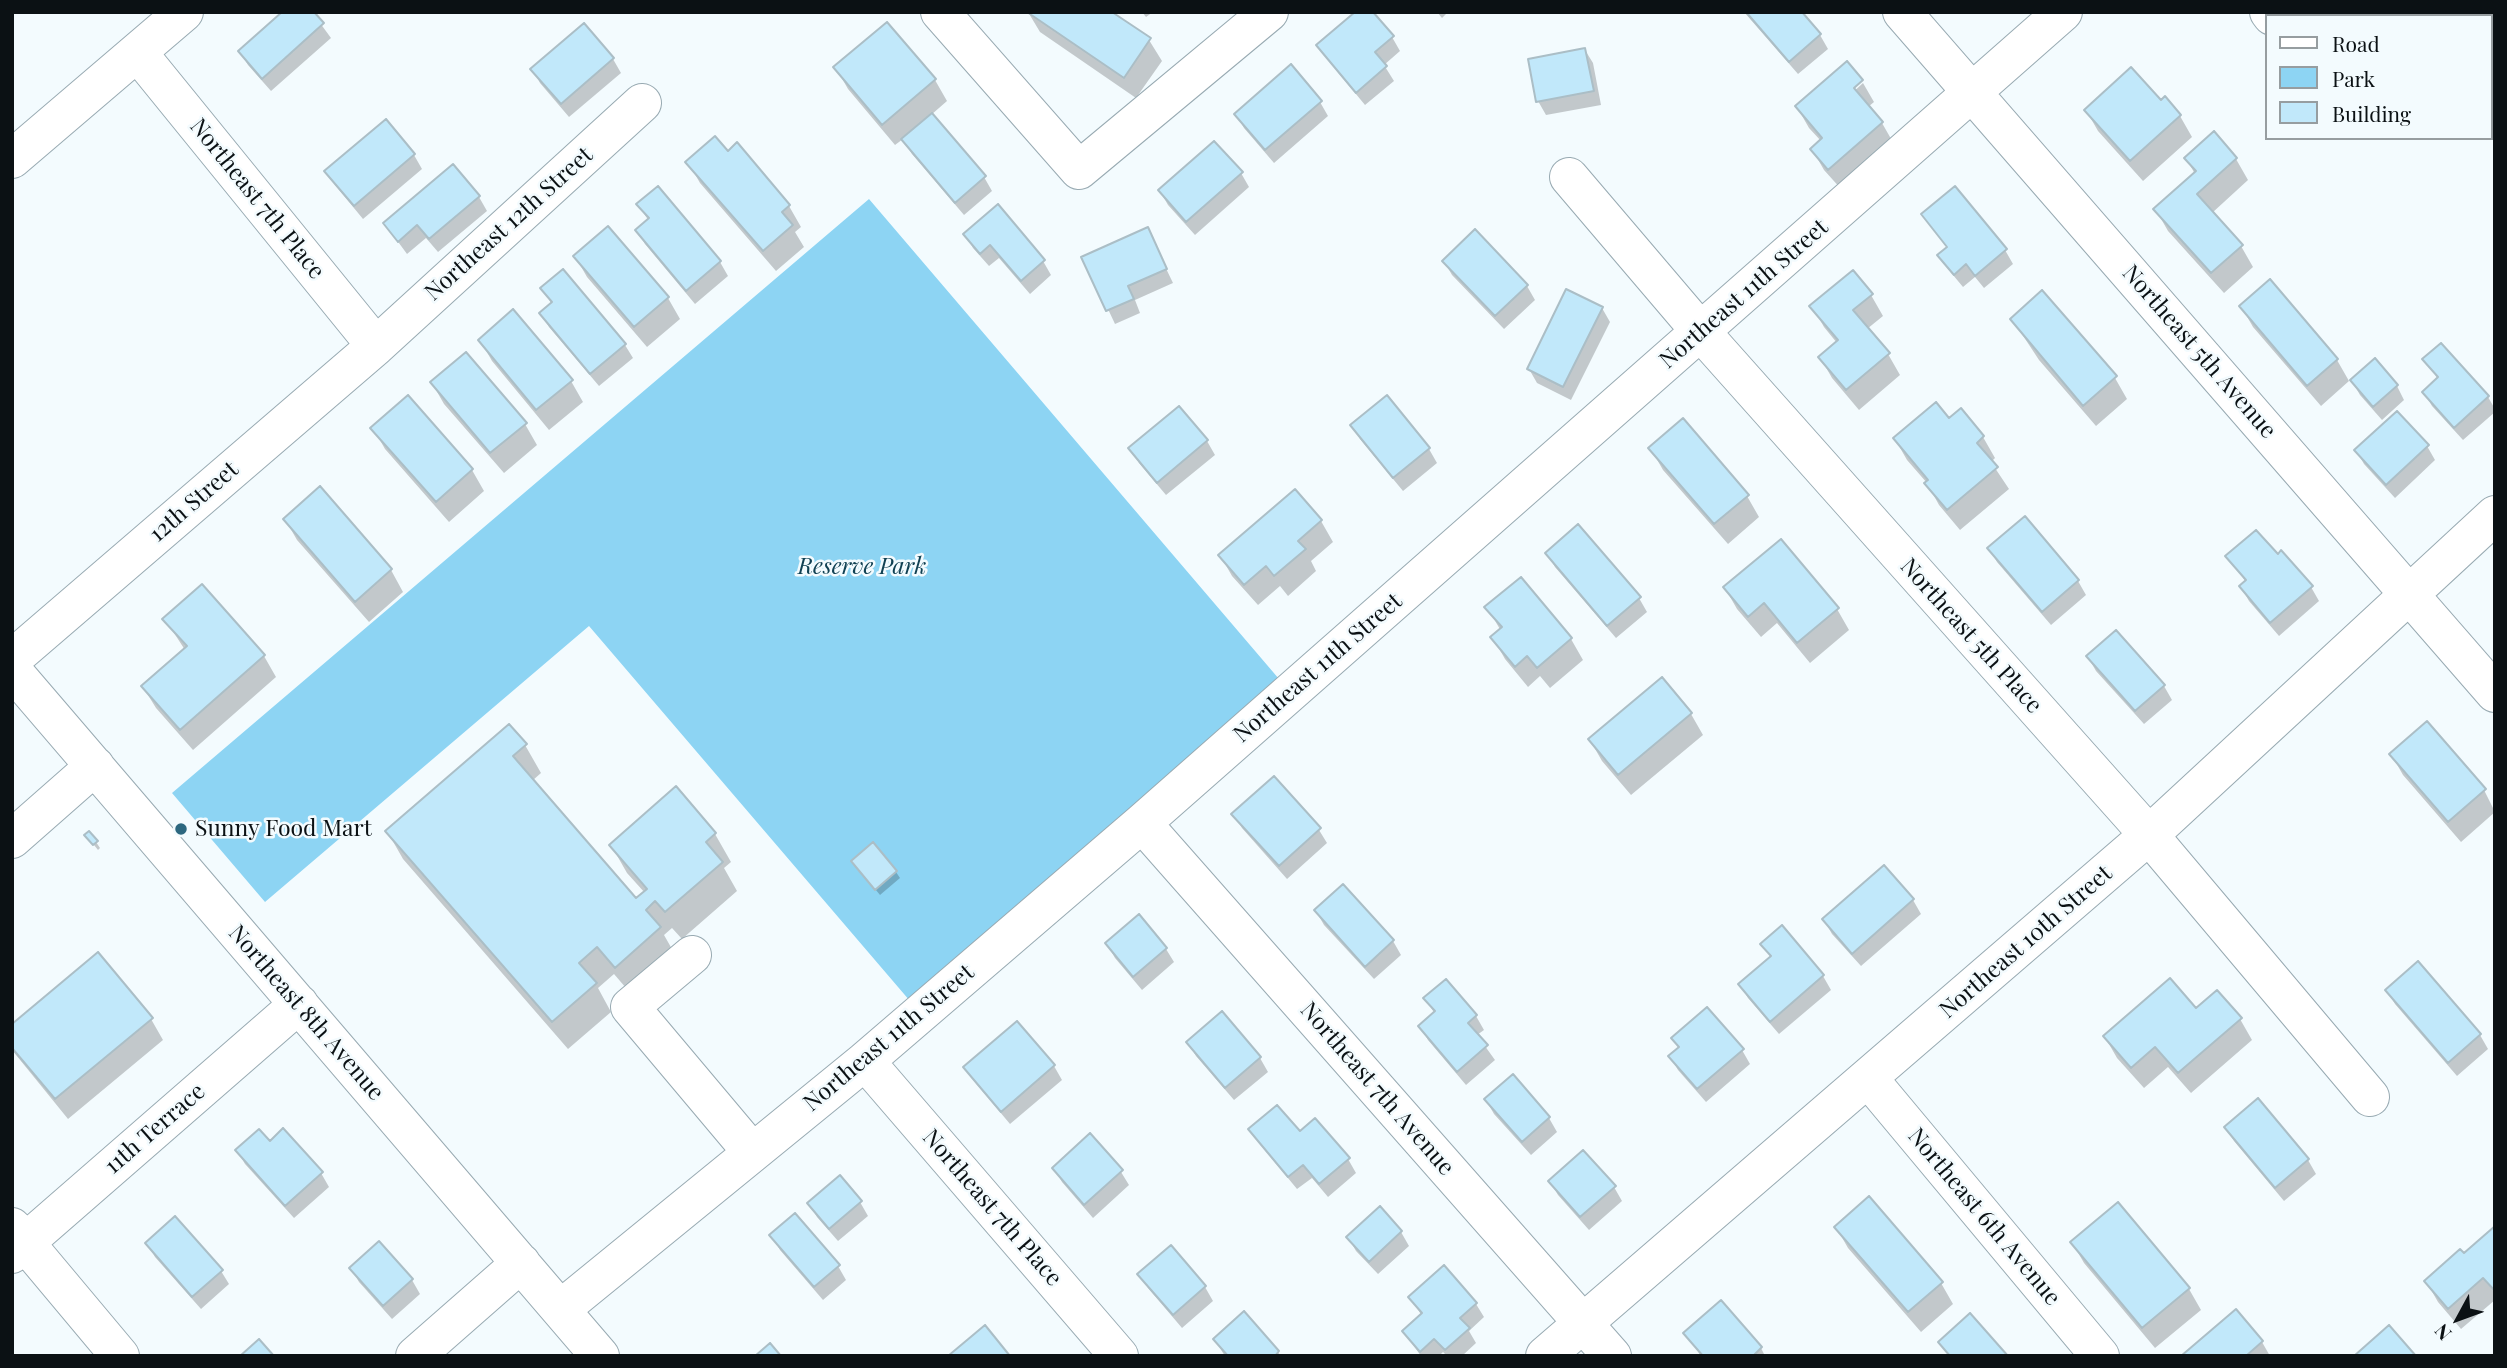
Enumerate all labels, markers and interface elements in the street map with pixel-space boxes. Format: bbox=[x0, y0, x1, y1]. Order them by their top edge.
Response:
legend bbox=[2266, 14, 2493, 140]
text: Road bbox=[2332, 29, 2380, 57]
text: Park bbox=[2332, 64, 2375, 92]
text: Building bbox=[2332, 99, 2411, 127]
street label: Northeast 7th Place bbox=[184, 113, 330, 285]
street label: Northeast 12th Street bbox=[419, 141, 599, 307]
street label: Northeast 11th Street bbox=[1654, 213, 1834, 375]
street label: Northeast 5th Avenue bbox=[2116, 260, 2282, 444]
street label: 12th Street bbox=[144, 456, 244, 548]
park label: Reserve Park bbox=[798, 553, 926, 581]
street label: Northeast 5th Place bbox=[1894, 553, 2048, 719]
street label: Northeast 11th Street bbox=[1228, 587, 1408, 749]
place label: Sunny Food Mart bbox=[195, 815, 372, 843]
marker: Sunny Food Mart bbox=[173, 821, 189, 837]
street label: Northeast 10th Street bbox=[1934, 860, 2118, 1024]
street label: Northeast 8th Avenue bbox=[222, 920, 390, 1106]
street label: Northeast 11th Street bbox=[798, 959, 980, 1117]
street label: Northeast 7th Avenue bbox=[1294, 997, 1460, 1181]
street label: 11th Terrace bbox=[99, 1078, 211, 1180]
street label: Northeast 6th Avenue bbox=[1902, 1123, 2066, 1311]
street label: Northeast 7th Place bbox=[917, 1124, 1067, 1292]
north arrow bbox=[2423, 1284, 2493, 1354]
text: N bbox=[2428, 1319, 2456, 1346]

